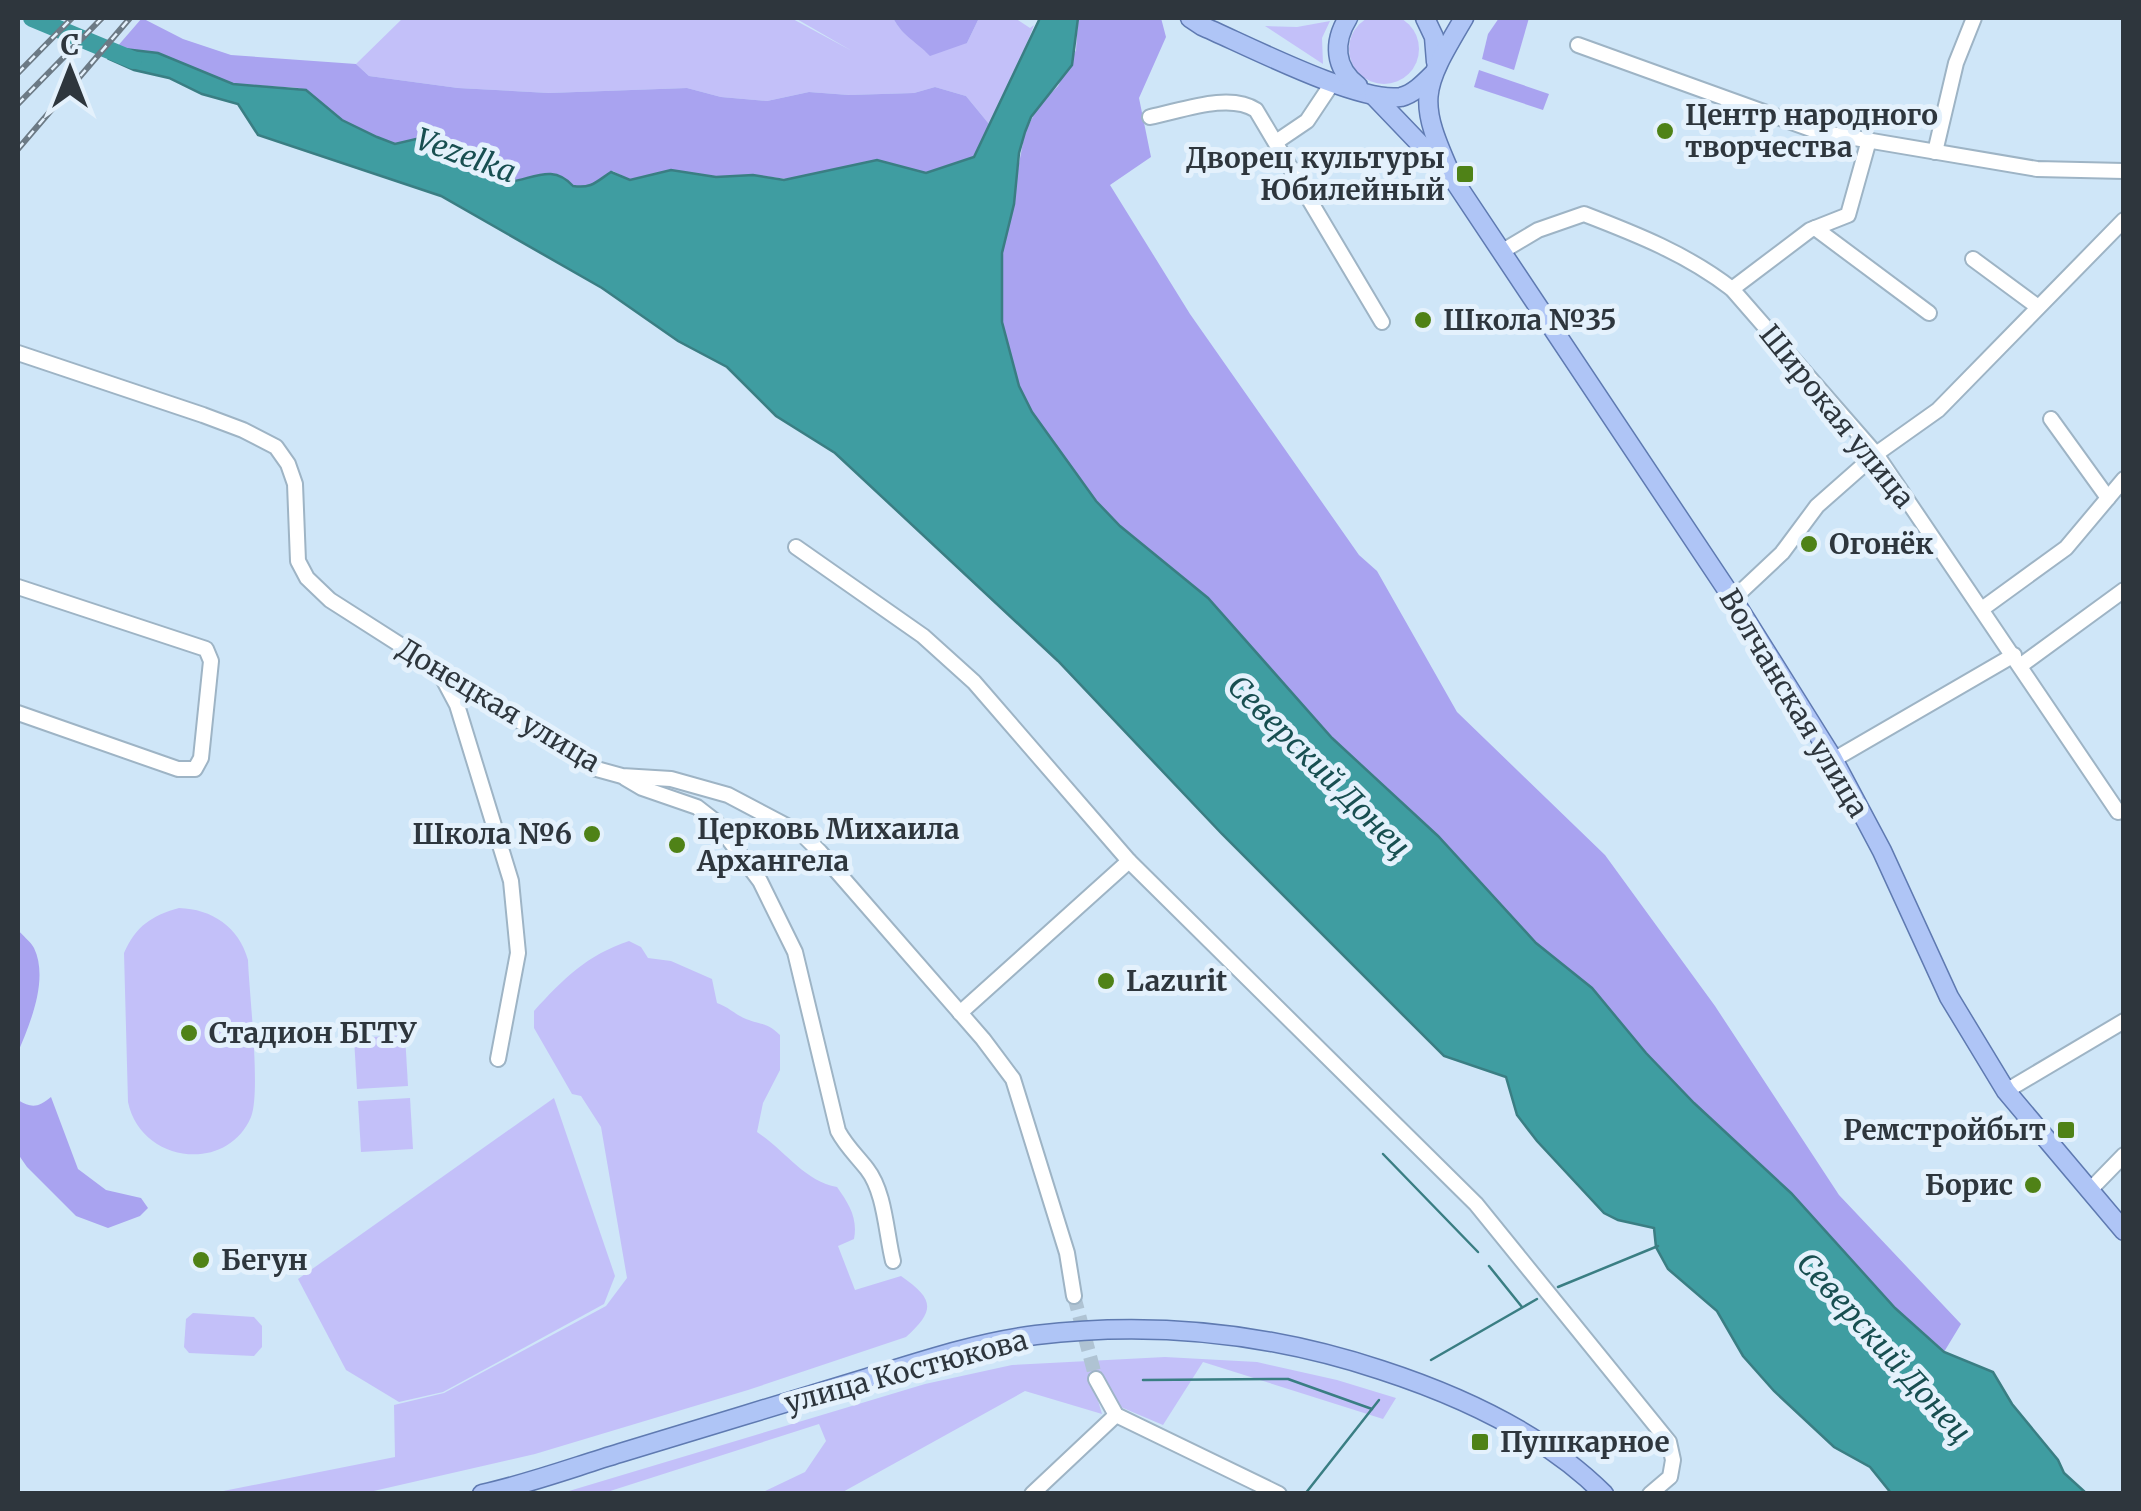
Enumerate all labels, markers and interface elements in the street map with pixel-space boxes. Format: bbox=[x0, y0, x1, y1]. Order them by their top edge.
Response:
north arrow bbox=[20, 20, 120, 120]
text: С bbox=[61, 27, 79, 63]
place label: Центр народного творчества bbox=[1685, 97, 1938, 165]
water label: Vezelka bbox=[411, 119, 521, 191]
marker: Центр народного творчества bbox=[1654, 120, 1676, 142]
place label: Дворец культуры Юбилейный bbox=[1186, 140, 1445, 208]
marker: Дворец культуры Юбилейный bbox=[1454, 163, 1476, 185]
place label: Школа №35 bbox=[1443, 302, 1616, 338]
marker: Школа №35 bbox=[1412, 309, 1434, 331]
street label: Широкая улица bbox=[1752, 317, 1922, 515]
place label: Огонёк bbox=[1829, 526, 1934, 562]
marker: Огонёк bbox=[1798, 533, 1820, 555]
street label: Волчанская улица bbox=[1712, 582, 1876, 824]
street label: Донецкая улица bbox=[391, 630, 607, 780]
water label: Северский Донец bbox=[1220, 667, 1418, 865]
place label: Церковь Михаила Архангела bbox=[696, 811, 960, 879]
place label: Школа №6 bbox=[412, 816, 572, 852]
marker: Школа №6 bbox=[581, 823, 603, 845]
marker: Церковь Михаила Архангела bbox=[666, 834, 688, 856]
place label: Lazurit bbox=[1126, 963, 1227, 999]
marker: Lazurit bbox=[1095, 970, 1117, 992]
place label: Стадион БГТУ bbox=[209, 1015, 417, 1051]
marker: Стадион БГТУ bbox=[178, 1022, 200, 1044]
place label: Ремстройбыт bbox=[1843, 1112, 2046, 1148]
marker: Ремстройбыт bbox=[2055, 1119, 2077, 1141]
place label: Борис bbox=[1925, 1167, 2013, 1203]
marker: Борис bbox=[2022, 1174, 2044, 1196]
place label: Бегун bbox=[221, 1242, 308, 1278]
water label: Северский Донец bbox=[1789, 1244, 1979, 1450]
marker: Бегун bbox=[190, 1249, 212, 1271]
street label: улица Костюкова bbox=[781, 1321, 1031, 1421]
place label: Пушкарное bbox=[1500, 1424, 1670, 1460]
marker: Пушкарное bbox=[1469, 1431, 1491, 1453]

